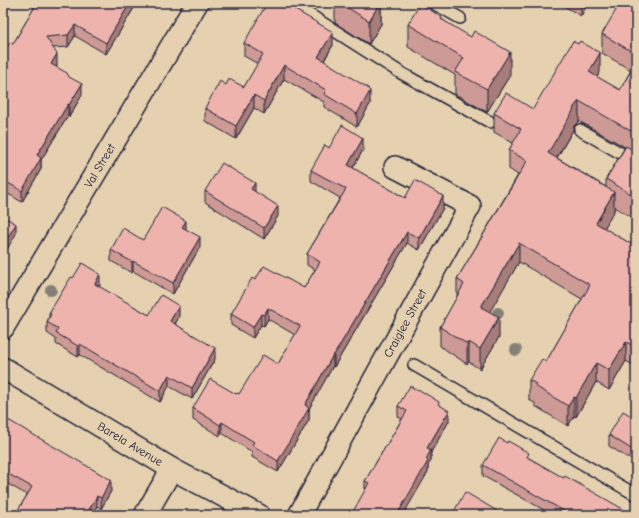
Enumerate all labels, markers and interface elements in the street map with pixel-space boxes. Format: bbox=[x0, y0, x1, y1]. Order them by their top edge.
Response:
street label: Val Street bbox=[81, 141, 119, 190]
street label: Craiglee Street bbox=[381, 286, 430, 360]
street label: Barela Avenue bbox=[95, 419, 165, 469]

